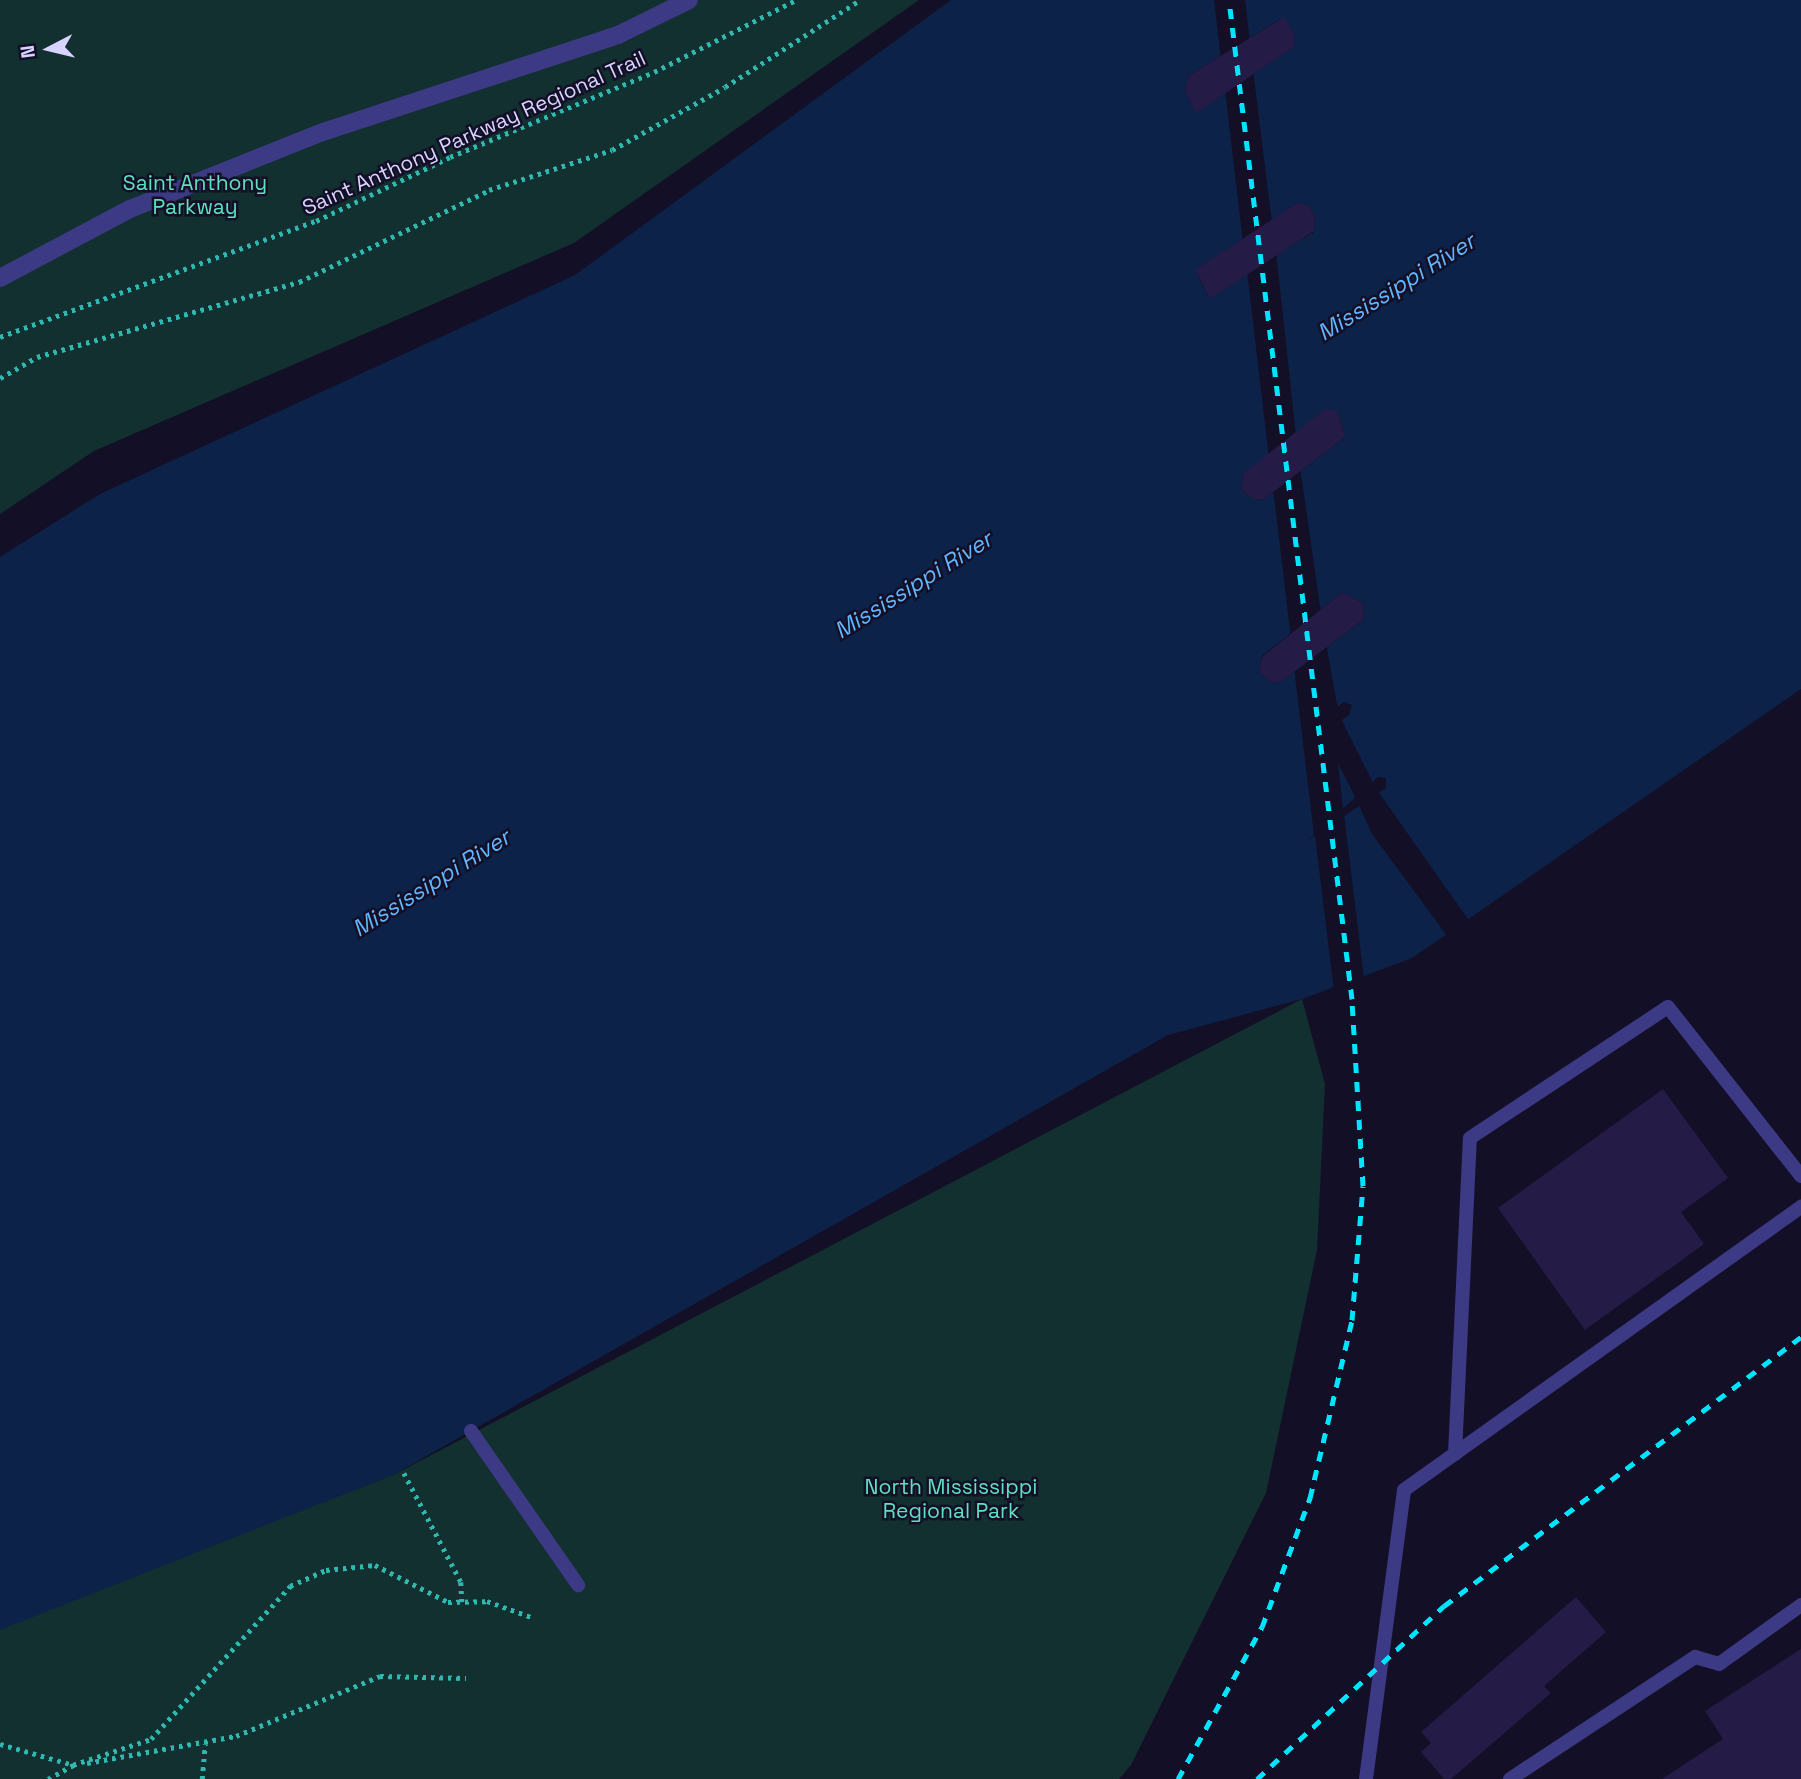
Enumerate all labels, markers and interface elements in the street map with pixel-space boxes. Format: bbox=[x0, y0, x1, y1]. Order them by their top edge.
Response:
north arrow bbox=[14, 14, 84, 84]
text: N bbox=[14, 44, 41, 59]
street label: Saint Anthony Parkway Regional Trail bbox=[298, 45, 650, 221]
park label: Saint Anthony Parkway bbox=[123, 170, 267, 220]
water label: Mississippi River bbox=[1312, 227, 1480, 347]
water label: Mississippi River bbox=[829, 525, 997, 645]
water label: Mississippi River bbox=[347, 823, 515, 943]
park label: North Mississippi Regional Park bbox=[865, 1474, 1037, 1524]

